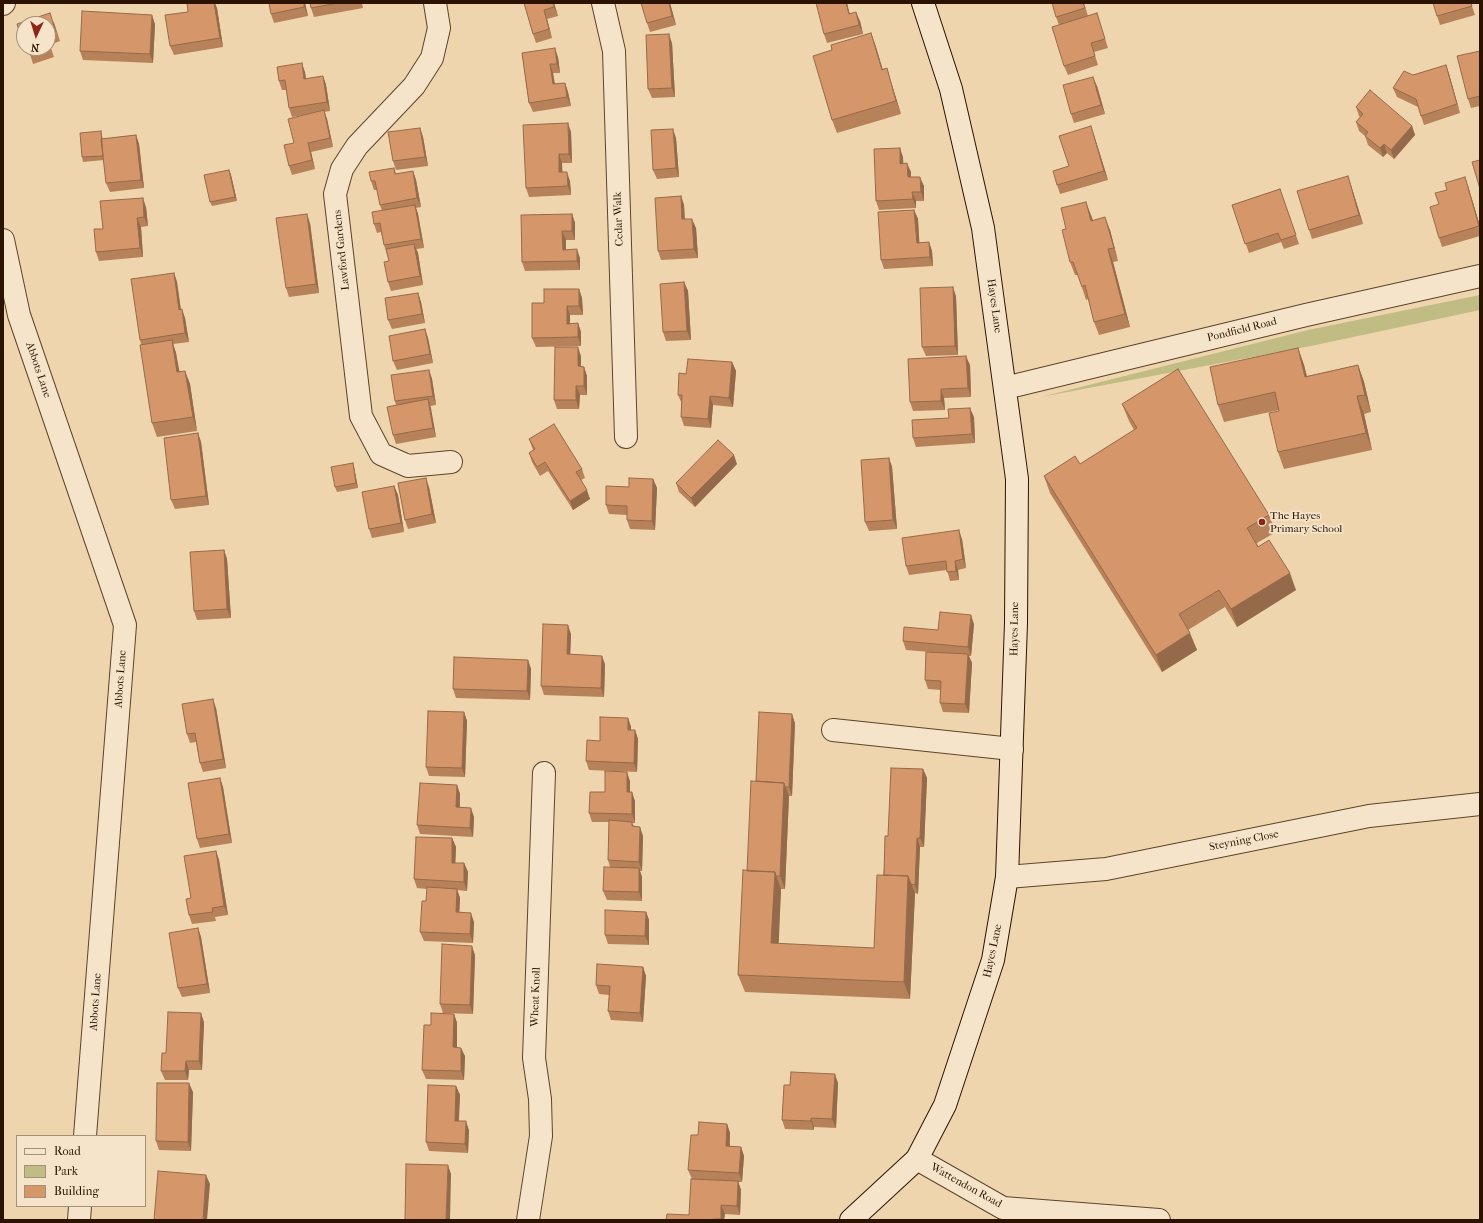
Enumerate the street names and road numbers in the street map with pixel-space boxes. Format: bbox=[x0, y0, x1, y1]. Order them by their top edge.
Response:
street label: Cedar Walk bbox=[611, 191, 627, 247]
street label: Lawford Gardens bbox=[331, 209, 353, 291]
street label: Hayes Lane bbox=[984, 278, 1004, 334]
street label: Pondfield Road bbox=[1206, 315, 1278, 345]
street label: Abbots Lane bbox=[22, 340, 54, 400]
street label: Hayes Lane bbox=[1008, 602, 1022, 656]
street label: Abbots Lane bbox=[112, 650, 130, 708]
street label: Steyning Close bbox=[1208, 828, 1280, 854]
street label: Hayes Lane bbox=[981, 923, 1005, 979]
street label: Wheat Knoll bbox=[528, 967, 544, 1027]
street label: Abbots Lane bbox=[87, 973, 105, 1031]
street label: Wattendon Road bbox=[928, 1161, 1004, 1211]

